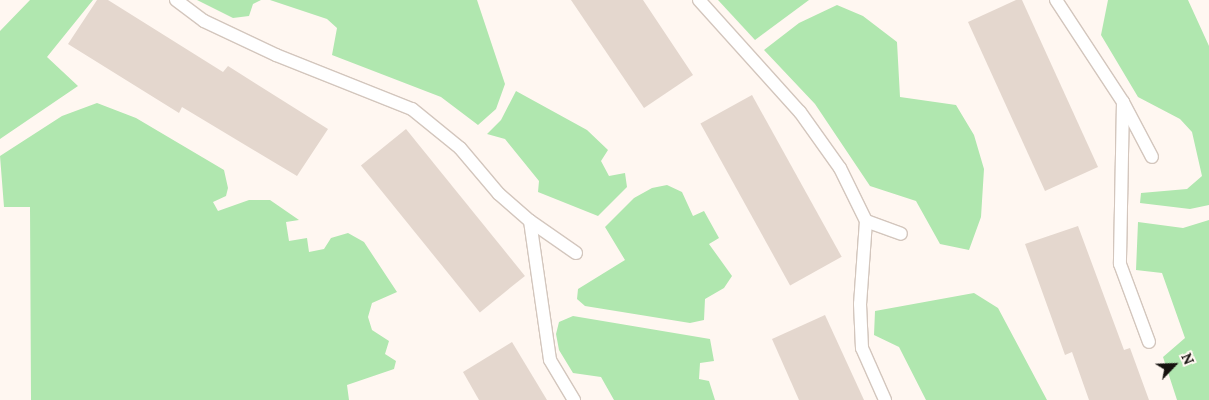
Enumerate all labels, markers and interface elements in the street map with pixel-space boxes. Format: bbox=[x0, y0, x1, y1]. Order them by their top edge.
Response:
north arrow bbox=[1149, 340, 1199, 390]
text: N bbox=[1177, 350, 1198, 367]

